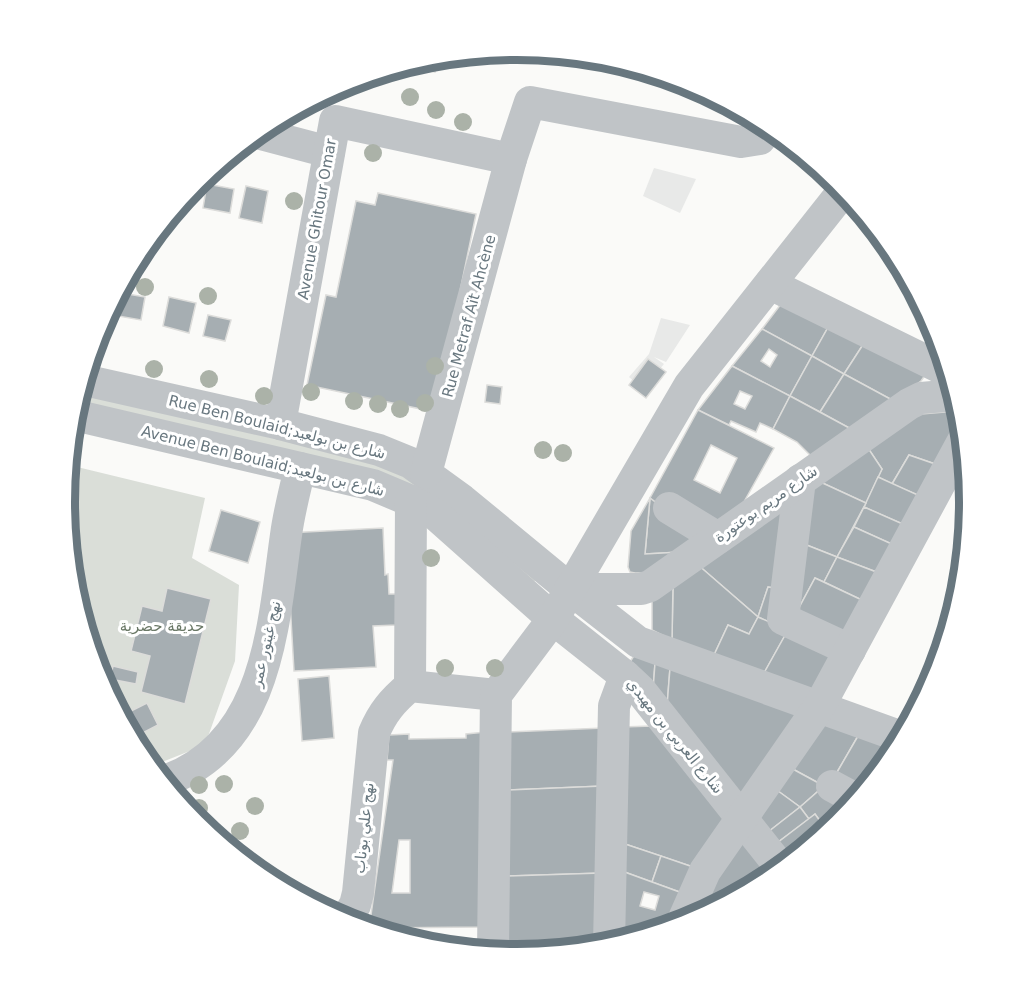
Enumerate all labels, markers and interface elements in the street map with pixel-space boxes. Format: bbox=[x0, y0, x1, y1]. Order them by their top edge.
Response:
street label: Avenue Ghitour Omar bbox=[294, 136, 340, 301]
street label: Rue Metraf Aït Ahcène bbox=[439, 233, 499, 399]
street label: Rue Ben Boulaid;شارع بن بولعيد bbox=[167, 391, 387, 463]
street label: Avenue Ben Boulaid;شارع بن بولعيد bbox=[140, 422, 386, 500]
street label: شارع مريم بوعتورة bbox=[711, 462, 821, 546]
street label: نهج غيتور عمر bbox=[247, 599, 285, 690]
park label: حديقة حضرية bbox=[120, 617, 204, 635]
street label: شارع العربي بن مهيدي bbox=[622, 675, 727, 798]
street label: نهج علي بوناب bbox=[350, 782, 379, 875]

